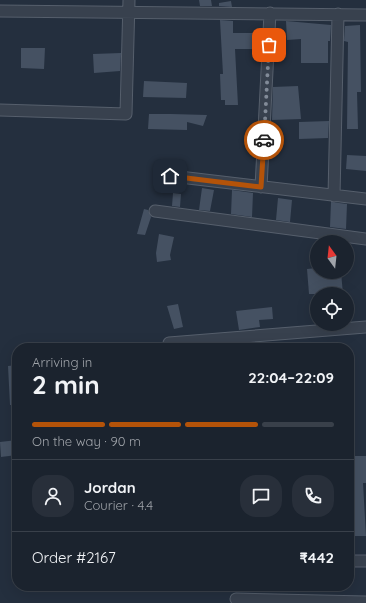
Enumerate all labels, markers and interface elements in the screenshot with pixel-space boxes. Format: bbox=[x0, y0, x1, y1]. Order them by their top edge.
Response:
pin bbox=[252, 28, 286, 62]
icon: bag bbox=[258, 34, 280, 56]
courier bbox=[244, 120, 284, 160]
icon: car bbox=[253, 129, 275, 151]
pin bbox=[153, 159, 187, 193]
icon: home bbox=[159, 165, 181, 187]
north arrow bbox=[310, 235, 354, 279]
map controls bbox=[310, 235, 354, 331]
button: locate bbox=[310, 287, 354, 331]
text: Arriving in bbox=[32, 354, 92, 370]
text: 2 min bbox=[32, 368, 100, 401]
text: 22:04–22:09 bbox=[248, 368, 334, 387]
text: On the way · 90 m bbox=[32, 433, 141, 449]
button: person bbox=[32, 475, 74, 517]
button: chat bbox=[240, 475, 282, 517]
button: phone bbox=[292, 475, 334, 517]
text: Jordan bbox=[84, 478, 136, 497]
text: Courier · 4.4 bbox=[84, 497, 153, 513]
text: Order #2167 bbox=[32, 548, 116, 567]
text: ₹442 bbox=[300, 548, 334, 567]

